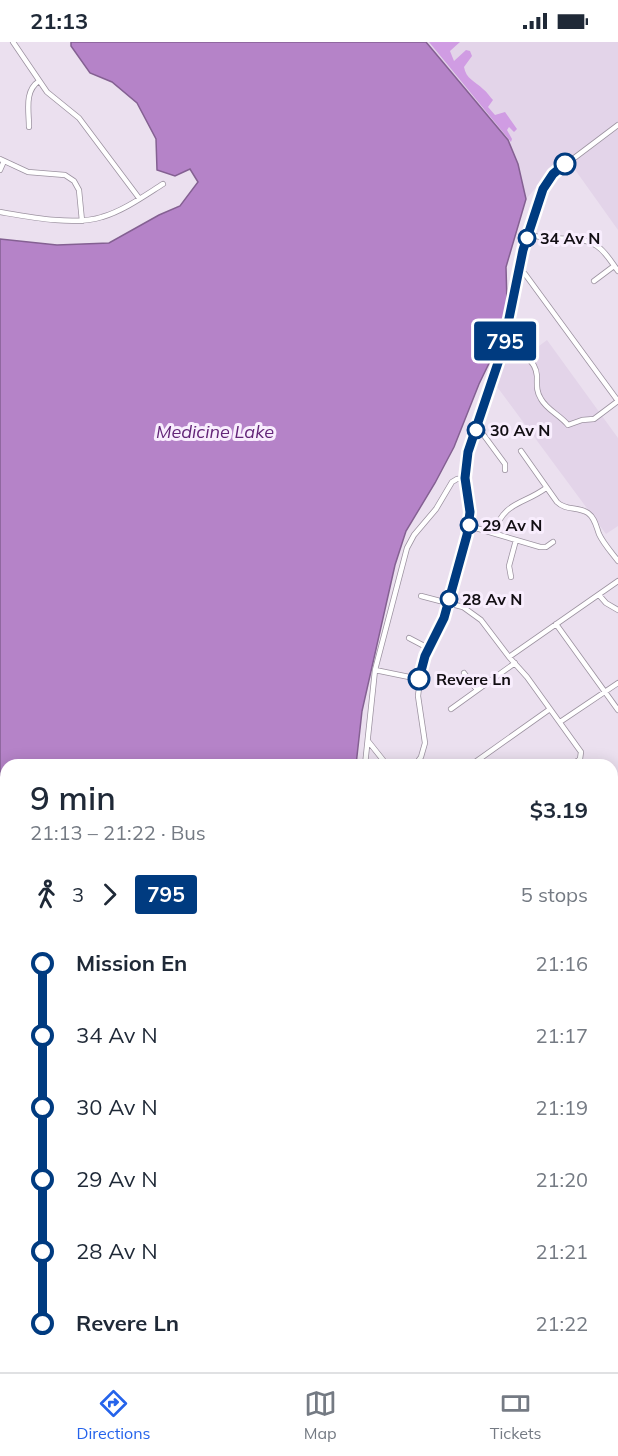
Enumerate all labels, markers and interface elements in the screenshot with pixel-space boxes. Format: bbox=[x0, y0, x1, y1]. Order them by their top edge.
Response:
text: 21:13 bbox=[30, 7, 88, 35]
unlabelled marker bbox=[554, 153, 576, 175]
place label: 34 Av N bbox=[540, 228, 600, 248]
marker: 34 Av N bbox=[518, 229, 536, 247]
line badge: 795 bbox=[470, 322, 540, 360]
text: 795 bbox=[486, 328, 524, 354]
water label: Medicine Lake bbox=[156, 420, 274, 443]
place label: 30 Av N bbox=[490, 420, 550, 440]
marker: 30 Av N bbox=[467, 421, 485, 439]
place label: 29 Av N bbox=[482, 515, 542, 535]
marker: 29 Av N bbox=[460, 516, 478, 534]
place label: 28 Av N bbox=[462, 589, 522, 609]
marker: 28 Av N bbox=[440, 590, 458, 608]
marker: Revere Ln bbox=[408, 668, 430, 690]
place label: Revere Ln bbox=[436, 669, 511, 689]
text: 9 min bbox=[30, 777, 116, 818]
text: $3.19 bbox=[530, 796, 588, 824]
text: 21:13 – 21:22 · Bus bbox=[30, 820, 206, 845]
icon: walk bbox=[30, 878, 63, 911]
icon: forward bbox=[93, 878, 126, 911]
text: 795 bbox=[147, 881, 185, 907]
text: 3 bbox=[72, 882, 84, 907]
text: 5 stops bbox=[521, 882, 588, 907]
text: Mission En bbox=[76, 949, 187, 977]
text: 21:16 bbox=[535, 951, 588, 976]
text: 34 Av N bbox=[76, 1021, 158, 1049]
text: 21:17 bbox=[535, 1023, 588, 1048]
text: 30 Av N bbox=[76, 1093, 158, 1121]
text: 21:19 bbox=[535, 1095, 588, 1120]
text: 29 Av N bbox=[76, 1165, 158, 1193]
text: 21:20 bbox=[535, 1167, 588, 1192]
text: 28 Av N bbox=[76, 1237, 158, 1265]
text: 21:21 bbox=[535, 1239, 588, 1264]
text: Revere Ln bbox=[76, 1309, 179, 1337]
text: 21:22 bbox=[535, 1311, 588, 1336]
tab: Directions bbox=[77, 1387, 151, 1443]
tab: Map bbox=[304, 1387, 337, 1443]
tab: Tickets bbox=[490, 1387, 541, 1443]

